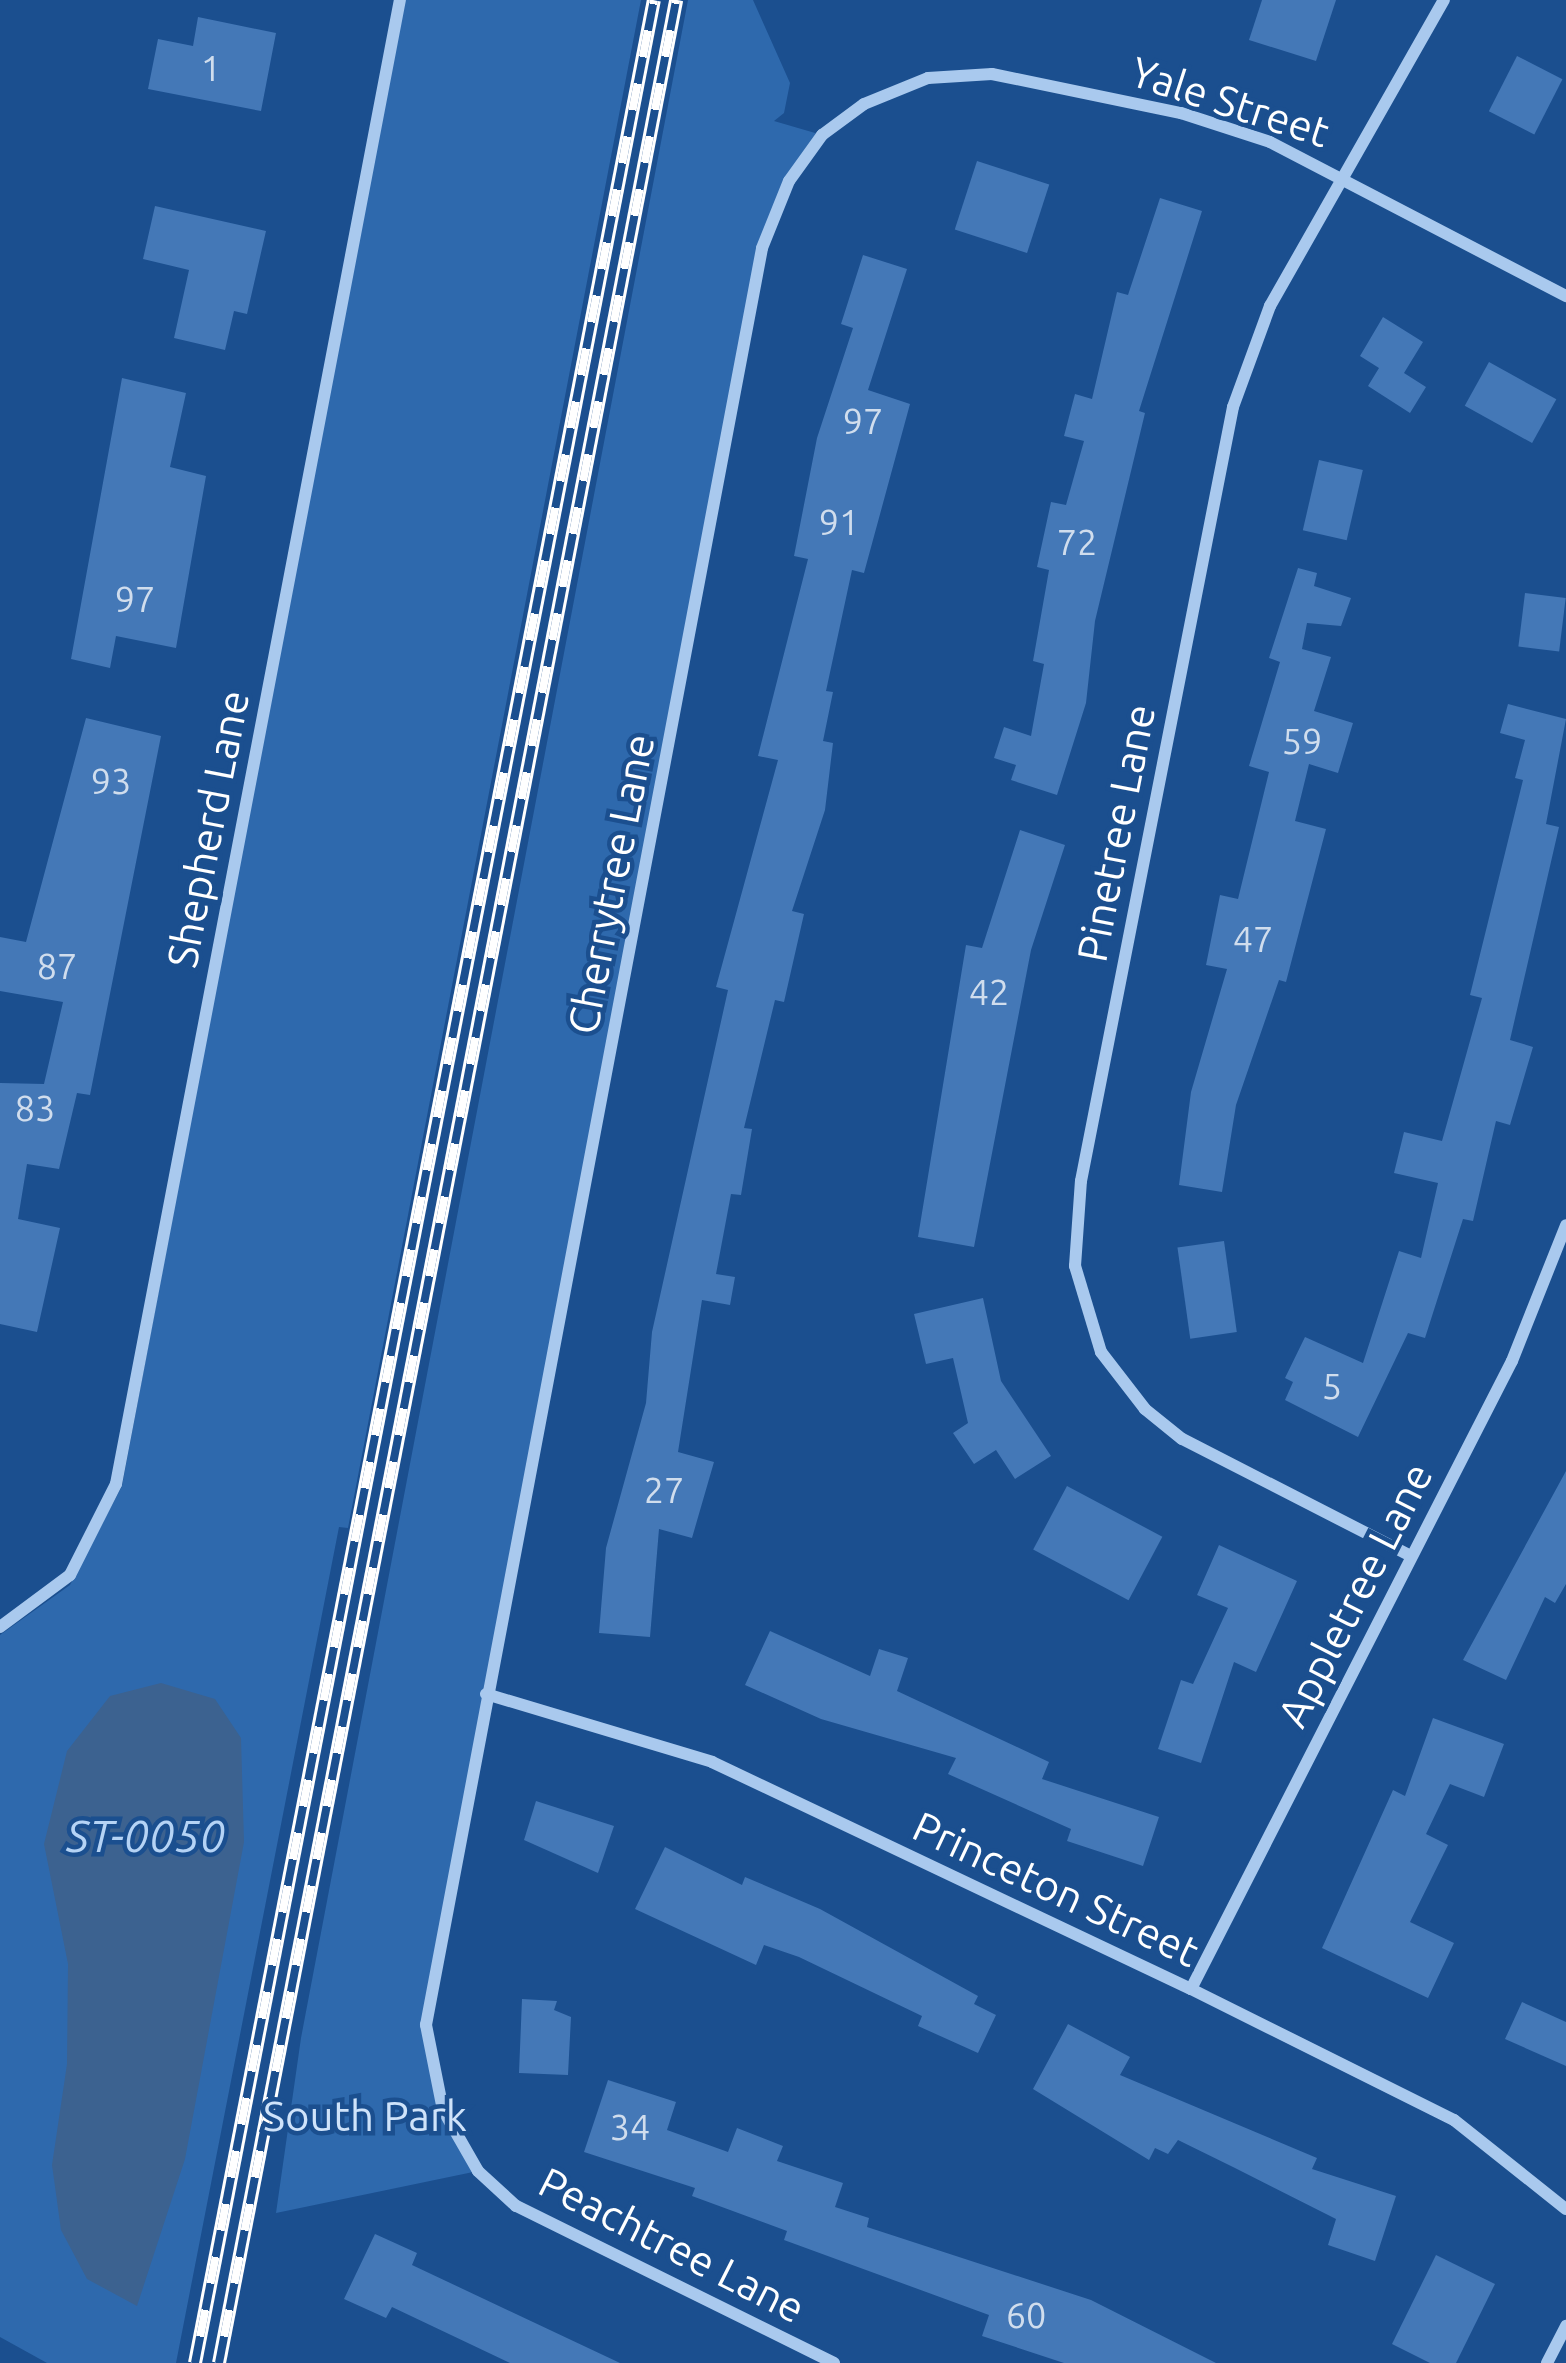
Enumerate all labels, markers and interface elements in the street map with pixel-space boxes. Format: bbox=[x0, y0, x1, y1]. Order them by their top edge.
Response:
house number: 1 bbox=[201, 46, 221, 90]
street label: Yale Street bbox=[1124, 46, 1336, 158]
house number: 97 bbox=[843, 399, 883, 443]
house number: 91 bbox=[819, 500, 859, 544]
house number: 72 bbox=[1057, 520, 1097, 564]
house number: 97 bbox=[115, 577, 155, 621]
street label: Shepherd Lane bbox=[156, 686, 260, 972]
street label: Pinetree Lane bbox=[1066, 700, 1166, 966]
house number: 59 bbox=[1282, 719, 1322, 763]
street label: Cherrytree Lane bbox=[557, 730, 665, 1038]
house number: 93 bbox=[91, 759, 131, 803]
house number: 47 bbox=[1233, 917, 1273, 961]
house number: 87 bbox=[37, 944, 77, 988]
house number: 42 bbox=[969, 970, 1009, 1014]
house number: 83 bbox=[15, 1086, 55, 1130]
house number: 5 bbox=[1322, 1364, 1342, 1408]
street label: Appletree Lane bbox=[1267, 1455, 1443, 1735]
house number: 27 bbox=[644, 1468, 684, 1512]
street label: Princeton Street bbox=[905, 1801, 1207, 1977]
water label: ST-0050 bbox=[66, 1809, 226, 1863]
park label: South Park bbox=[263, 2091, 467, 2141]
house number: 34 bbox=[610, 2105, 650, 2149]
street label: Peachtree Lane bbox=[531, 2156, 813, 2334]
house number: 60 bbox=[1006, 2293, 1046, 2337]

